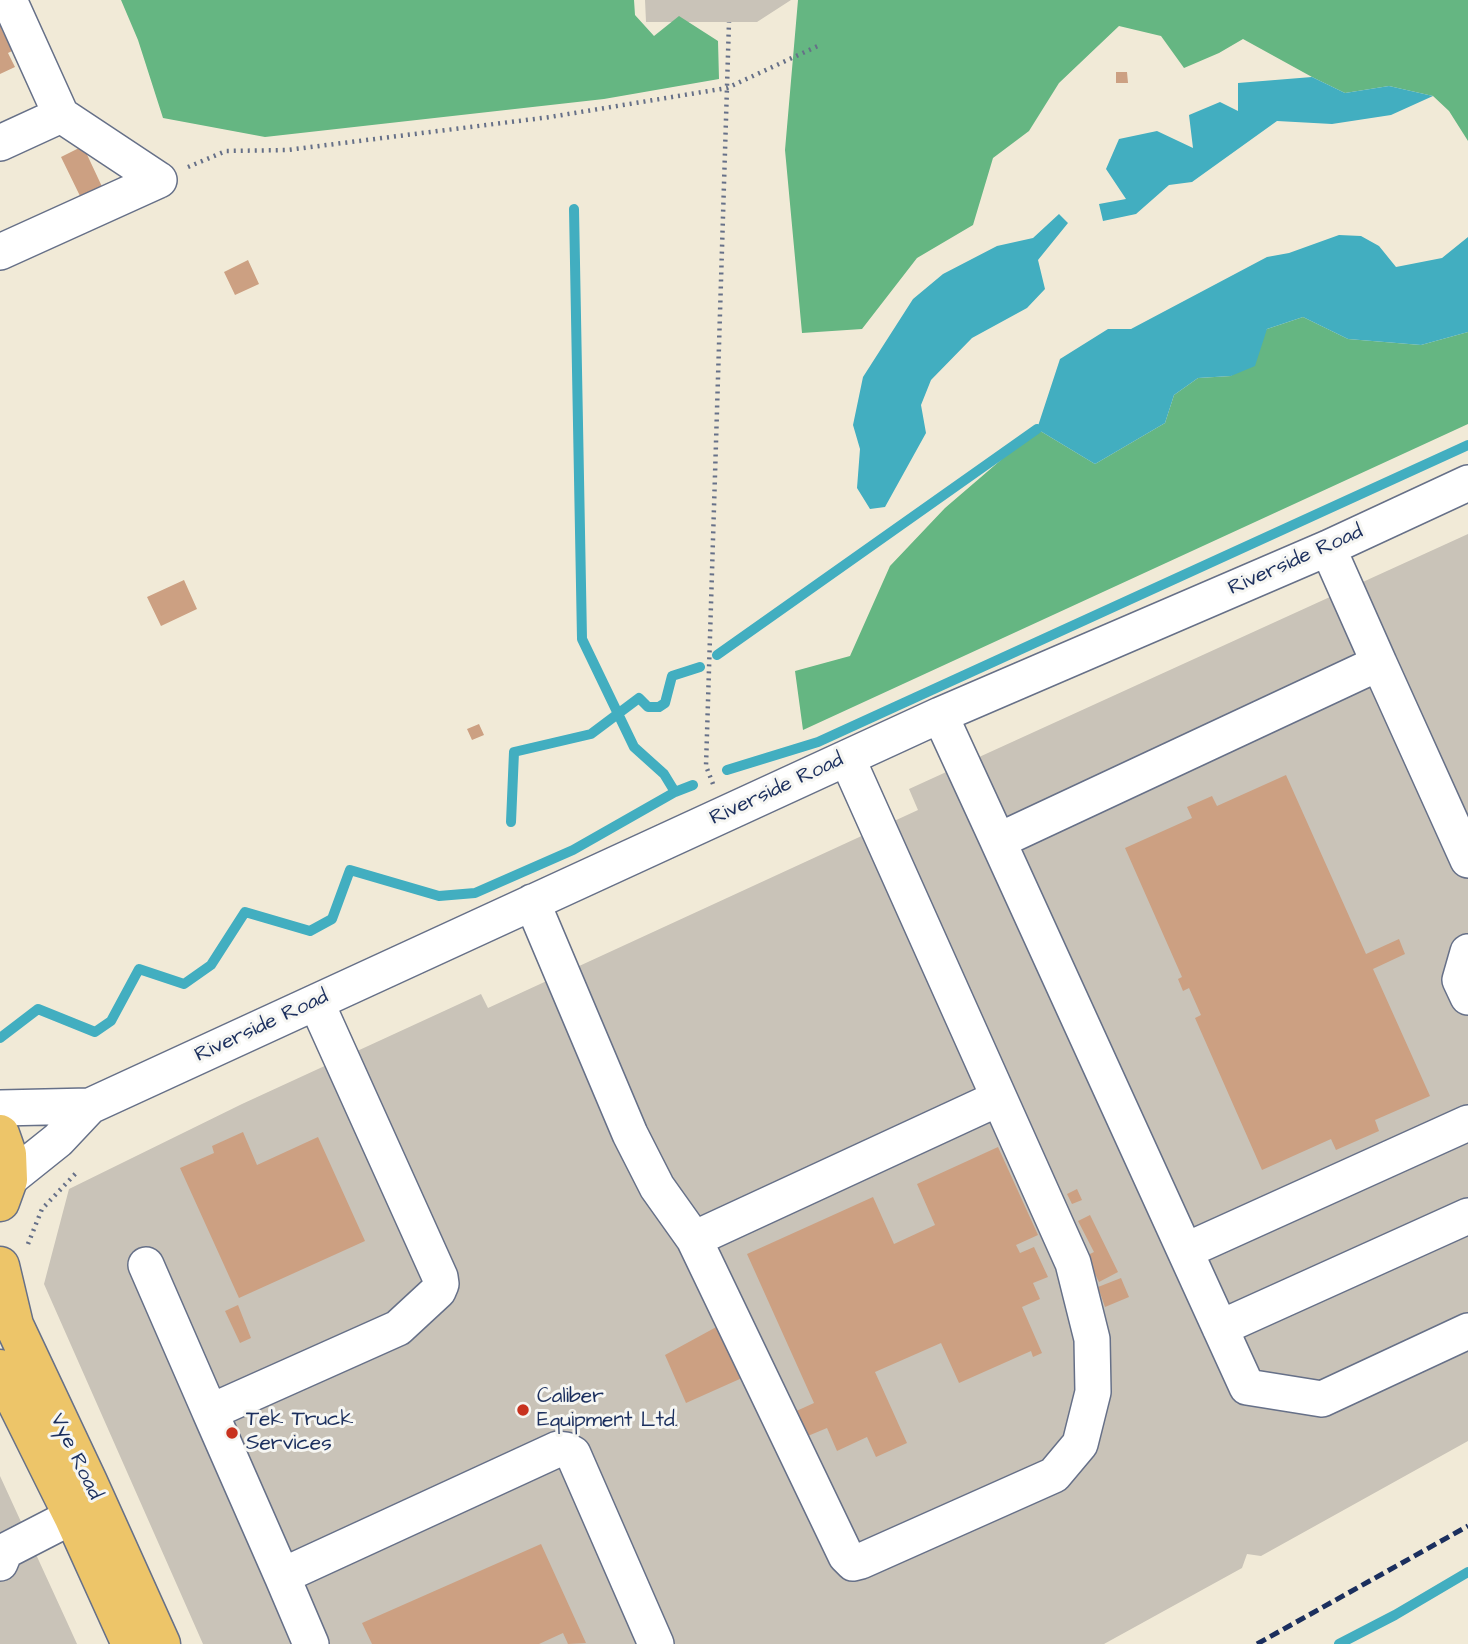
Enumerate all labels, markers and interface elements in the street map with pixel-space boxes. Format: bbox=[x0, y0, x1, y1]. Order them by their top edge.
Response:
street label: Riverside Road bbox=[1225, 520, 1367, 602]
street label: Riverside Road bbox=[706, 748, 848, 832]
street label: Riverside Road bbox=[191, 985, 333, 1069]
place label: Caliber Equipment Ltd. bbox=[537, 1385, 678, 1435]
marker: Caliber Equipment Ltd. bbox=[515, 1402, 531, 1418]
place label: Tek Truck Services bbox=[246, 1408, 353, 1458]
street label: Vye Road bbox=[43, 1410, 107, 1504]
marker: Tek Truck Services bbox=[224, 1425, 240, 1441]

